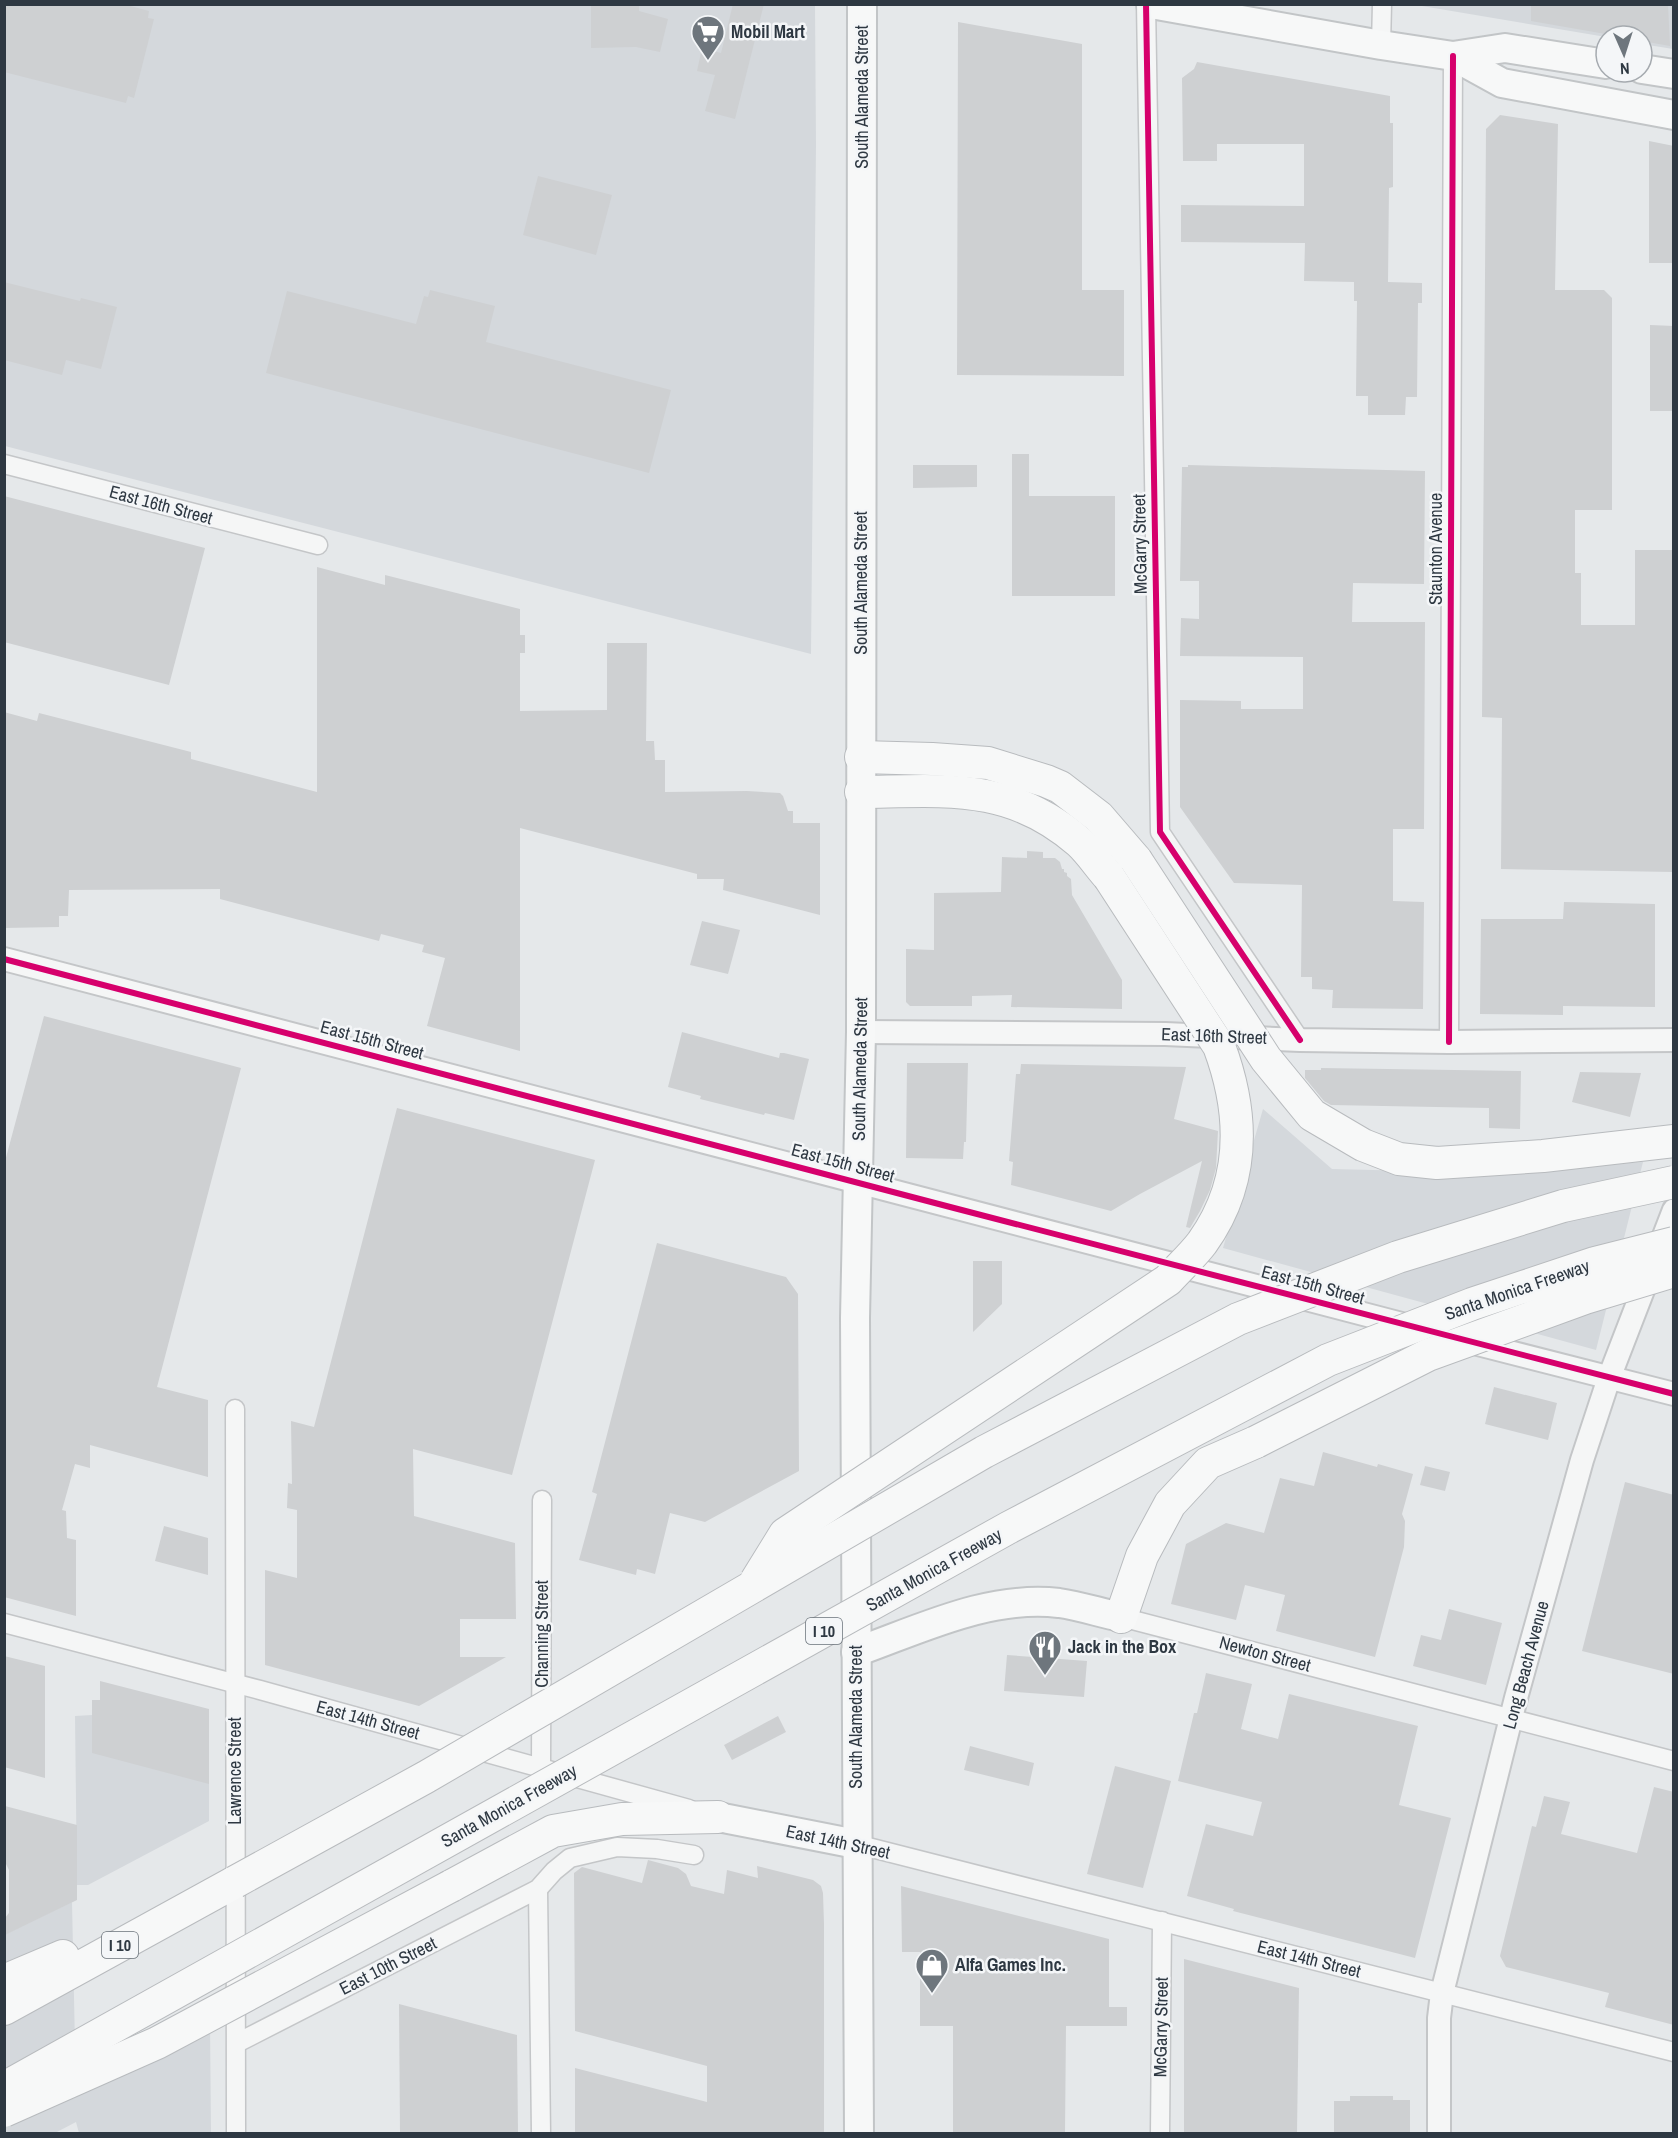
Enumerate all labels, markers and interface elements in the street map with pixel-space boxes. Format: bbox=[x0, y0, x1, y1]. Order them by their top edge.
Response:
supermarket icon: Mobil Mart bbox=[690, 14, 726, 61]
place label: Mobil Mart bbox=[731, 19, 805, 44]
north arrow bbox=[1594, 24, 1654, 84]
street label: South Alameda Street bbox=[849, 25, 874, 169]
text: N bbox=[1619, 58, 1630, 80]
street label: East 16th Street bbox=[107, 479, 215, 530]
street label: Staunton Avenue bbox=[1423, 493, 1448, 605]
street label: McGarry Street bbox=[1126, 494, 1153, 594]
street label: South Alameda Street bbox=[848, 511, 873, 655]
street label: South Alameda Street bbox=[846, 997, 873, 1141]
street label: East 15th Street bbox=[318, 1014, 426, 1065]
street label: East 16th Street bbox=[1161, 1021, 1267, 1050]
street label: East 15th Street bbox=[789, 1137, 897, 1188]
street label: Santa Monica Freeway bbox=[1441, 1253, 1593, 1326]
street label: East 15th Street bbox=[1259, 1259, 1367, 1310]
street label: Santa Monica Freeway bbox=[861, 1522, 1007, 1617]
street label: Channing Street bbox=[529, 1580, 554, 1688]
street label: Long Beach Avenue bbox=[1496, 1598, 1555, 1732]
road number: I 10 bbox=[806, 1618, 842, 1644]
restaurant icon: Jack in the Box bbox=[1027, 1629, 1063, 1676]
street label: Newton Street bbox=[1217, 1629, 1314, 1678]
place label: Jack in the Box bbox=[1068, 1634, 1177, 1659]
street label: South Alameda Street bbox=[843, 1645, 868, 1789]
street label: East 14th Street bbox=[314, 1694, 422, 1745]
street label: Lawrence Street bbox=[222, 1717, 247, 1825]
street label: Santa Monica Freeway bbox=[436, 1758, 582, 1853]
street label: East 14th Street bbox=[784, 1818, 892, 1865]
street label: East 10th Street bbox=[335, 1930, 441, 2001]
road number: I 10 bbox=[102, 1932, 138, 1958]
street label: East 14th Street bbox=[1255, 1934, 1364, 1983]
shop icon: Alfa Games Inc. bbox=[914, 1947, 950, 1994]
place label: Alfa Games Inc. bbox=[955, 1952, 1066, 1977]
street label: McGarry Street bbox=[1147, 1977, 1174, 2077]

